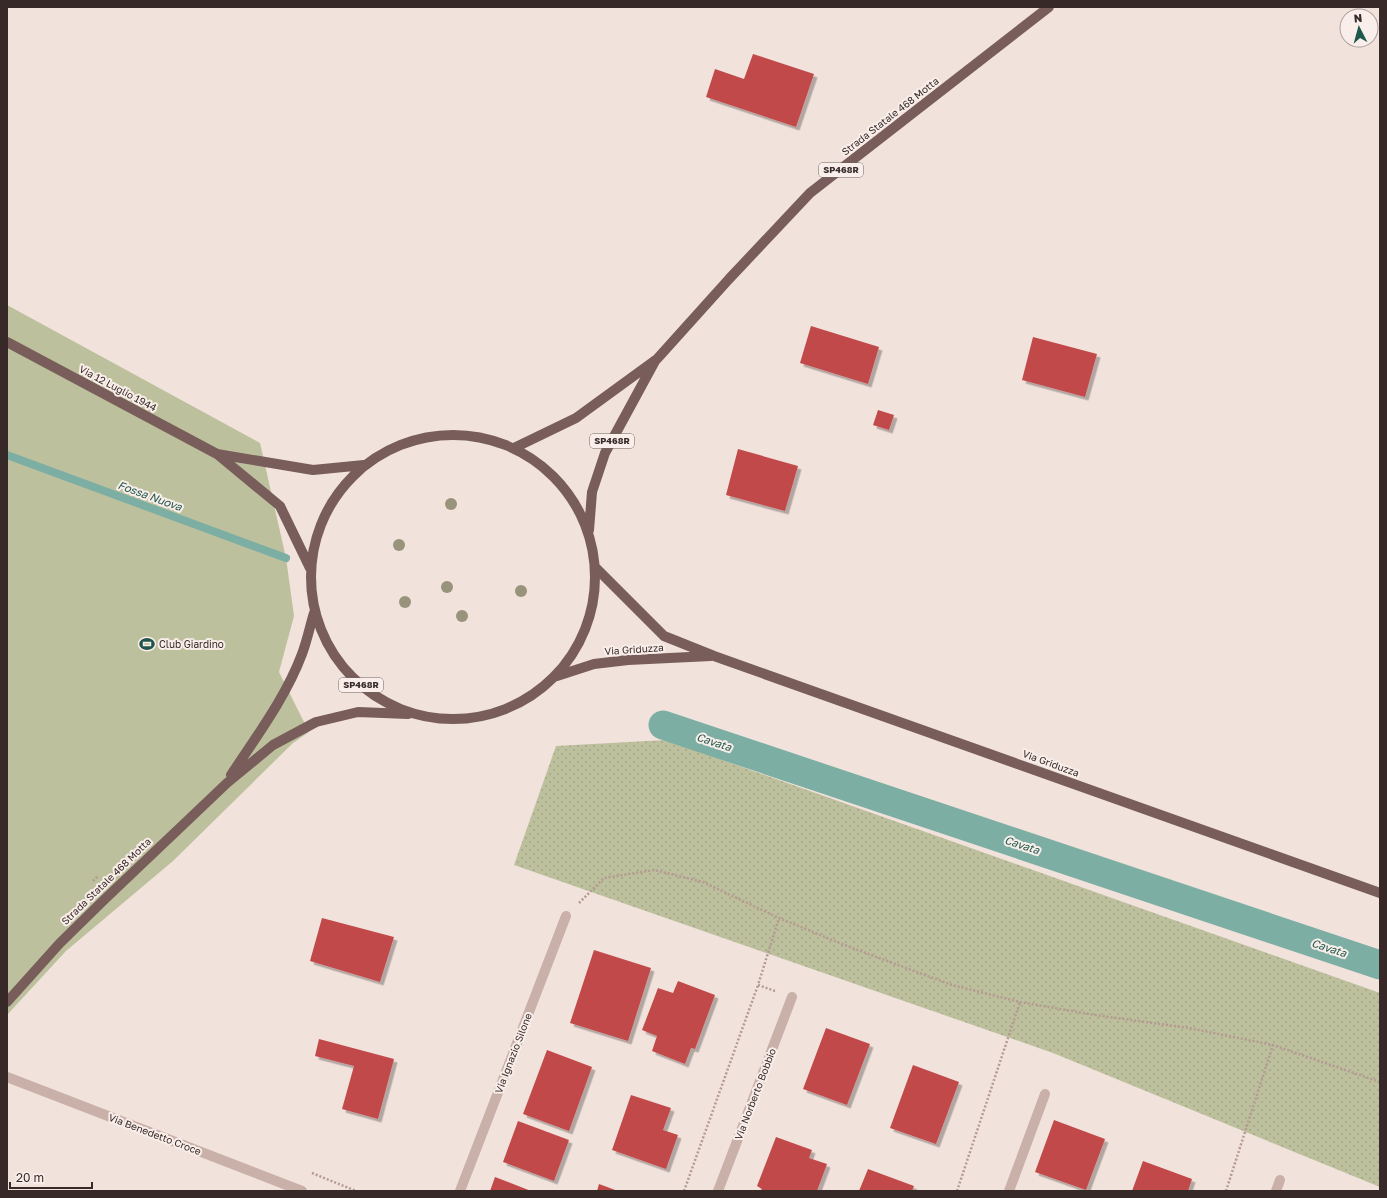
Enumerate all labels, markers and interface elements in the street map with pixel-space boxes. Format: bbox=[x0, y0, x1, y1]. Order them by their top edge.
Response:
north arrow bbox=[1339, 8, 1379, 48]
text: N bbox=[1353, 11, 1363, 24]
street label: Strada Statale 468 Motta bbox=[839, 74, 941, 158]
road number: SP468R bbox=[819, 163, 863, 177]
street label: Via 12 Luglio 1944 bbox=[77, 363, 159, 413]
road number: SP468R bbox=[590, 434, 634, 448]
water label: Fossa Nuova bbox=[116, 478, 185, 513]
sports icon: Club Giardino bbox=[138, 635, 156, 653]
place label: Club Giardino bbox=[159, 638, 224, 650]
street label: Via Griduzza bbox=[604, 641, 664, 657]
road number: SP468R bbox=[339, 678, 383, 692]
water label: Cavata bbox=[695, 730, 734, 754]
street label: Via Griduzza bbox=[1021, 747, 1081, 779]
water label: Cavata bbox=[1003, 833, 1042, 857]
street label: Strada Statale 468 Motta bbox=[59, 835, 153, 927]
water label: Cavata bbox=[1310, 936, 1349, 960]
street label: Via Ignazio Silone bbox=[492, 1011, 534, 1095]
street label: Via Norberto Bobbio bbox=[732, 1046, 778, 1142]
street label: Via Benedetto Croce bbox=[107, 1111, 203, 1157]
scale bar bbox=[10, 1164, 92, 1190]
text: 20 m bbox=[16, 1170, 44, 1185]

